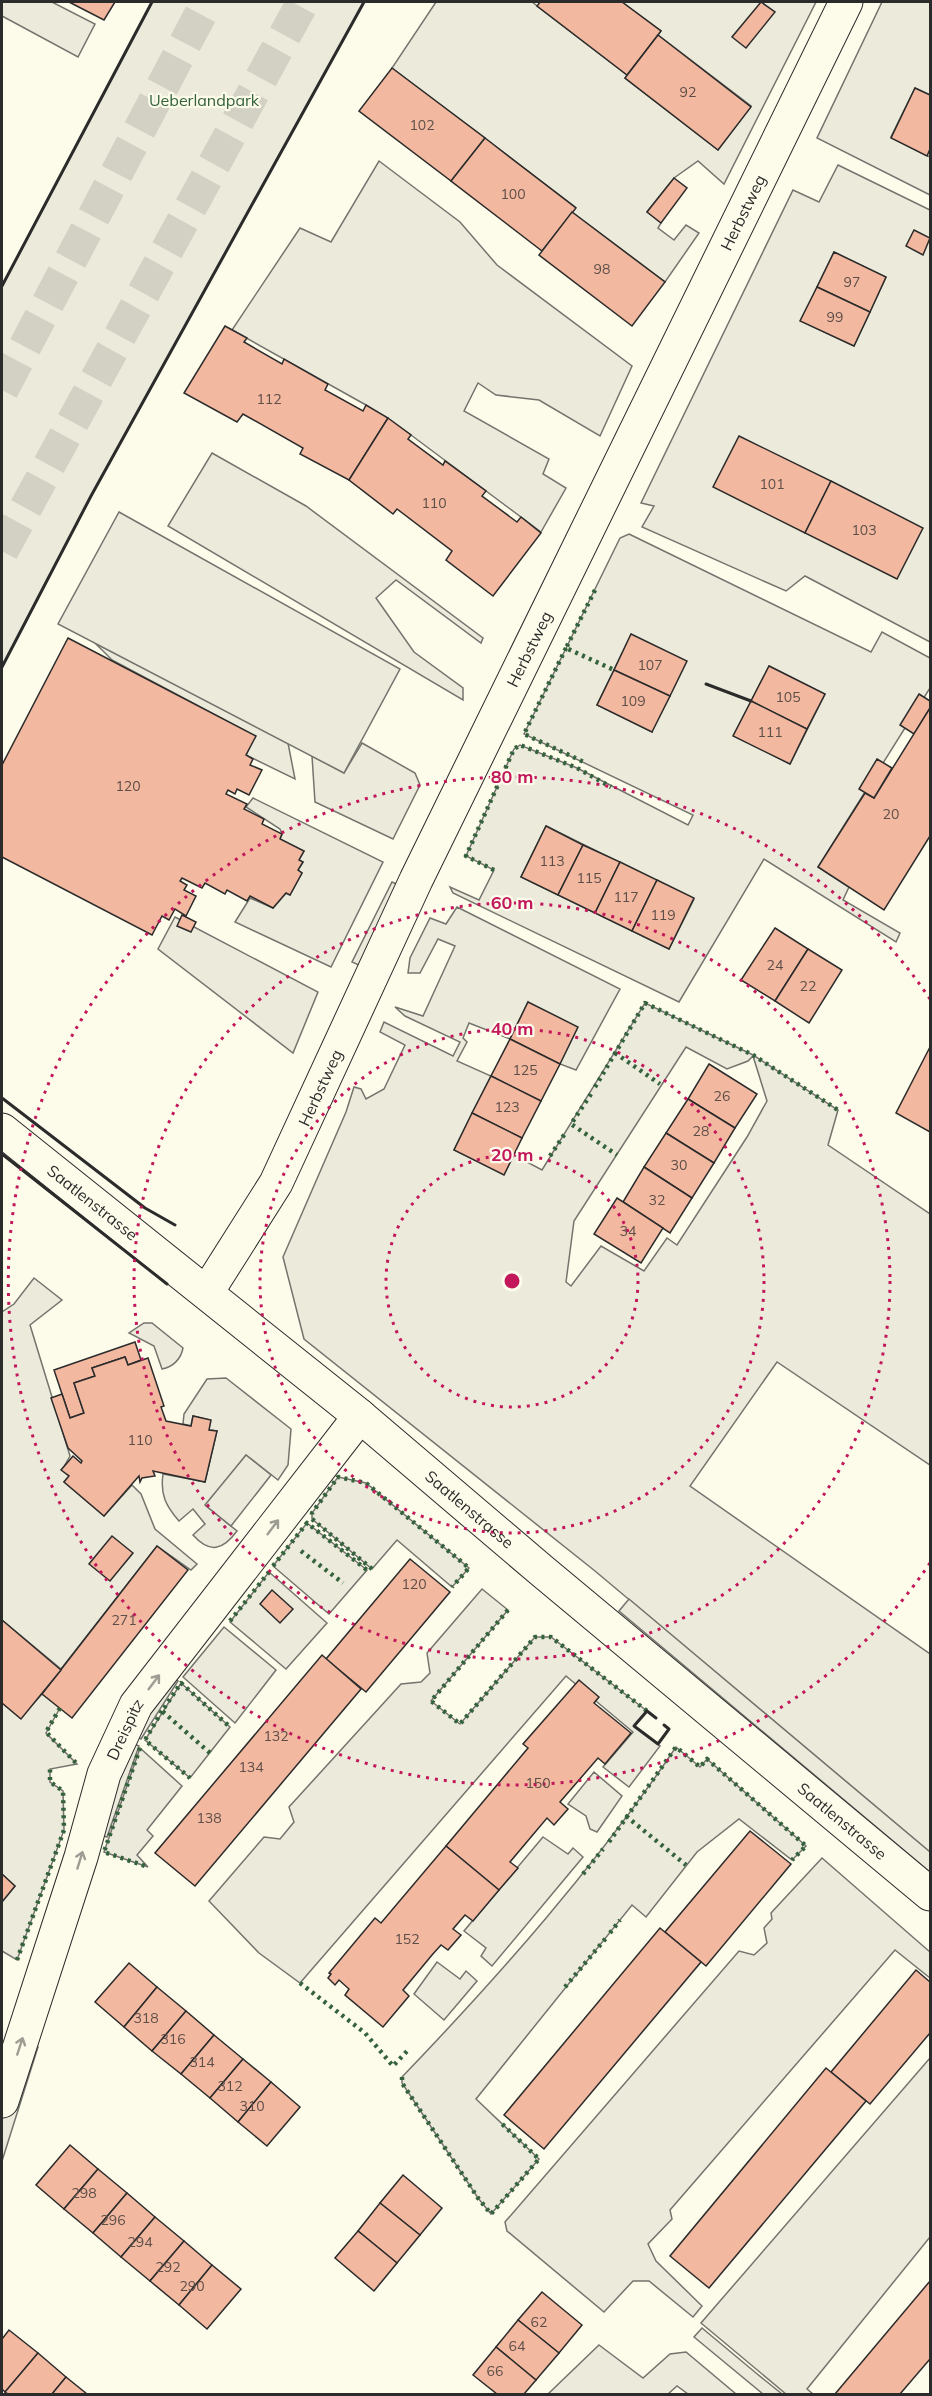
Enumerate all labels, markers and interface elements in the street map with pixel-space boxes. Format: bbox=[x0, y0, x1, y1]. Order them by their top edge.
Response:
house number: 92 bbox=[680, 83, 696, 101]
park label: Ueberlandpark bbox=[149, 90, 260, 110]
house number: 102 bbox=[409, 116, 435, 134]
street label: Herbstweg bbox=[716, 171, 770, 254]
house number: 100 bbox=[500, 185, 526, 203]
house number: 98 bbox=[594, 260, 610, 278]
house number: 97 bbox=[844, 273, 860, 291]
house number: 99 bbox=[827, 308, 843, 326]
house number: 112 bbox=[256, 390, 282, 408]
house number: 101 bbox=[759, 475, 785, 493]
house number: 110 bbox=[421, 494, 447, 512]
house number: 103 bbox=[851, 521, 877, 539]
street label: Herbstweg bbox=[502, 608, 556, 690]
house number: 107 bbox=[637, 656, 663, 674]
house number: 105 bbox=[775, 688, 801, 706]
house number: 109 bbox=[620, 692, 646, 710]
house number: 111 bbox=[757, 723, 783, 741]
text: 80 m bbox=[491, 765, 533, 788]
house number: 120 bbox=[115, 777, 141, 795]
house number: 20 bbox=[883, 805, 899, 823]
house number: 113 bbox=[539, 852, 565, 870]
house number: 115 bbox=[576, 869, 602, 887]
house number: 117 bbox=[613, 888, 639, 906]
text: 60 m bbox=[491, 891, 533, 914]
house number: 119 bbox=[650, 906, 676, 924]
house number: 24 bbox=[767, 956, 784, 974]
house number: 22 bbox=[800, 977, 816, 995]
text: 40 m bbox=[491, 1017, 533, 1040]
street label: Herbstweg bbox=[294, 1046, 346, 1129]
house number: 125 bbox=[512, 1061, 538, 1079]
house number: 26 bbox=[714, 1087, 730, 1105]
house number: 123 bbox=[494, 1098, 520, 1116]
house number: 28 bbox=[693, 1122, 709, 1140]
text: 20 m bbox=[491, 1143, 533, 1166]
house number: 30 bbox=[671, 1156, 687, 1174]
street label: Saatlenstrasse bbox=[43, 1160, 142, 1245]
house number: 32 bbox=[649, 1191, 665, 1209]
house number: 34 bbox=[620, 1222, 637, 1240]
centre of rings bbox=[502, 1271, 522, 1291]
house number: 110 bbox=[127, 1431, 153, 1449]
street label: Saatlenstrasse bbox=[421, 1466, 518, 1552]
one-way arrow bbox=[267, 1520, 279, 1536]
house number: 120 bbox=[401, 1575, 427, 1593]
house number: 271 bbox=[111, 1611, 137, 1629]
one-way arrow bbox=[148, 1674, 160, 1690]
street label: Dreispitz bbox=[102, 1694, 148, 1763]
house number: 132 bbox=[263, 1727, 289, 1745]
house number: 134 bbox=[238, 1758, 264, 1776]
house number: 150 bbox=[525, 1774, 551, 1792]
street label: Saatlenstrasse bbox=[794, 1778, 891, 1864]
house number: 138 bbox=[196, 1809, 222, 1827]
one-way arrow bbox=[75, 1851, 86, 1870]
house number: 152 bbox=[394, 1930, 420, 1948]
house number: 318 bbox=[133, 2009, 159, 2027]
house number: 316 bbox=[160, 2030, 186, 2048]
one-way arrow bbox=[15, 2037, 26, 2056]
house number: 314 bbox=[189, 2053, 215, 2071]
house number: 312 bbox=[217, 2077, 243, 2095]
house number: 310 bbox=[239, 2097, 265, 2115]
house number: 298 bbox=[71, 2184, 97, 2202]
house number: 296 bbox=[100, 2211, 126, 2229]
house number: 294 bbox=[127, 2233, 153, 2251]
house number: 292 bbox=[155, 2258, 181, 2276]
house number: 290 bbox=[179, 2277, 205, 2295]
house number: 62 bbox=[531, 2313, 547, 2331]
house number: 64 bbox=[509, 2337, 526, 2355]
house number: 66 bbox=[487, 2362, 503, 2380]

